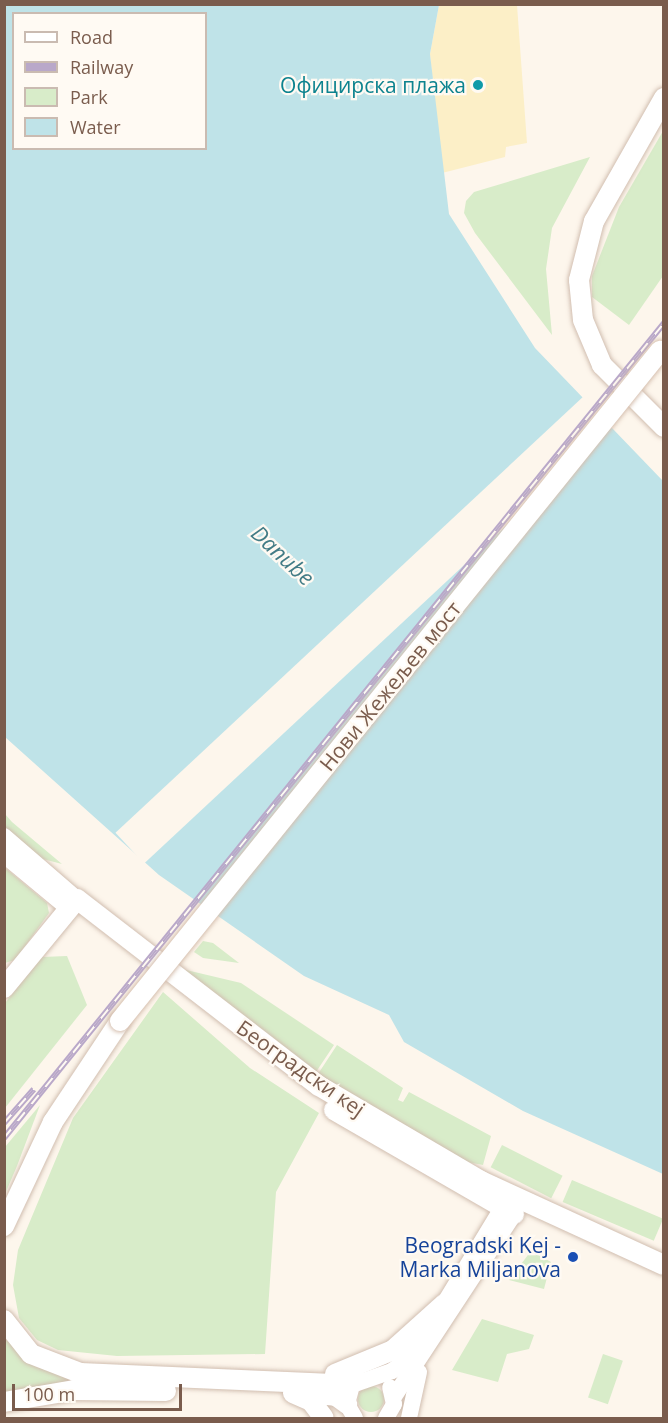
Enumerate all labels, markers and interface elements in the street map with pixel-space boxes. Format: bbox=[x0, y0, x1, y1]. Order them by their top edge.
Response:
legend bbox=[12, 12, 207, 150]
text: Road bbox=[70, 25, 113, 49]
text: Railway bbox=[70, 55, 133, 79]
place label: Официрска плажа bbox=[280, 72, 466, 98]
marker: Официрска плажа bbox=[471, 78, 485, 92]
text: Park bbox=[70, 85, 108, 109]
text: Water bbox=[70, 115, 121, 139]
water label: Danube bbox=[246, 519, 320, 591]
street label: Нови Жежељев мост bbox=[314, 596, 466, 776]
street label: Београдски кеј bbox=[232, 1014, 370, 1122]
place label: Beogradski Kej - Marka Miljanova bbox=[400, 1232, 561, 1282]
marker: Beogradski Kej - Marka Miljanova bbox=[566, 1250, 580, 1264]
scale bar bbox=[15, 1372, 184, 1410]
text: 100 m bbox=[23, 1382, 75, 1406]

